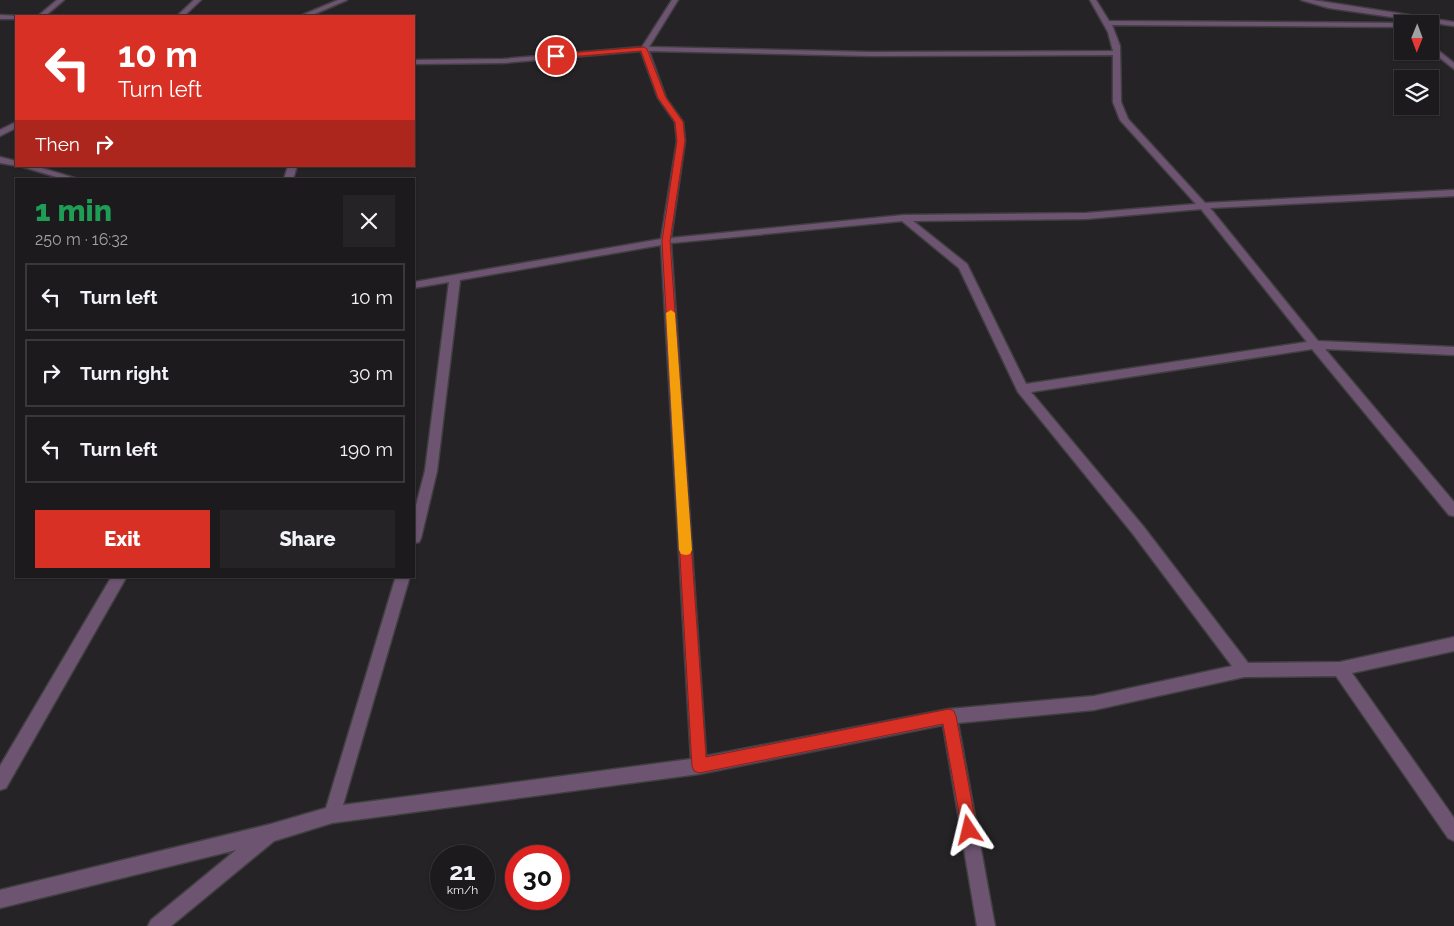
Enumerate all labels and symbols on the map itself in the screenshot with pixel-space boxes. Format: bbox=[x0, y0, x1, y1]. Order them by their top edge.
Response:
north arrow bbox=[1394, 15, 1439, 60]
pin bbox=[535, 35, 577, 77]
position arrow bbox=[942, 803, 994, 855]
speed limit sign: 30 bbox=[505, 845, 570, 910]

